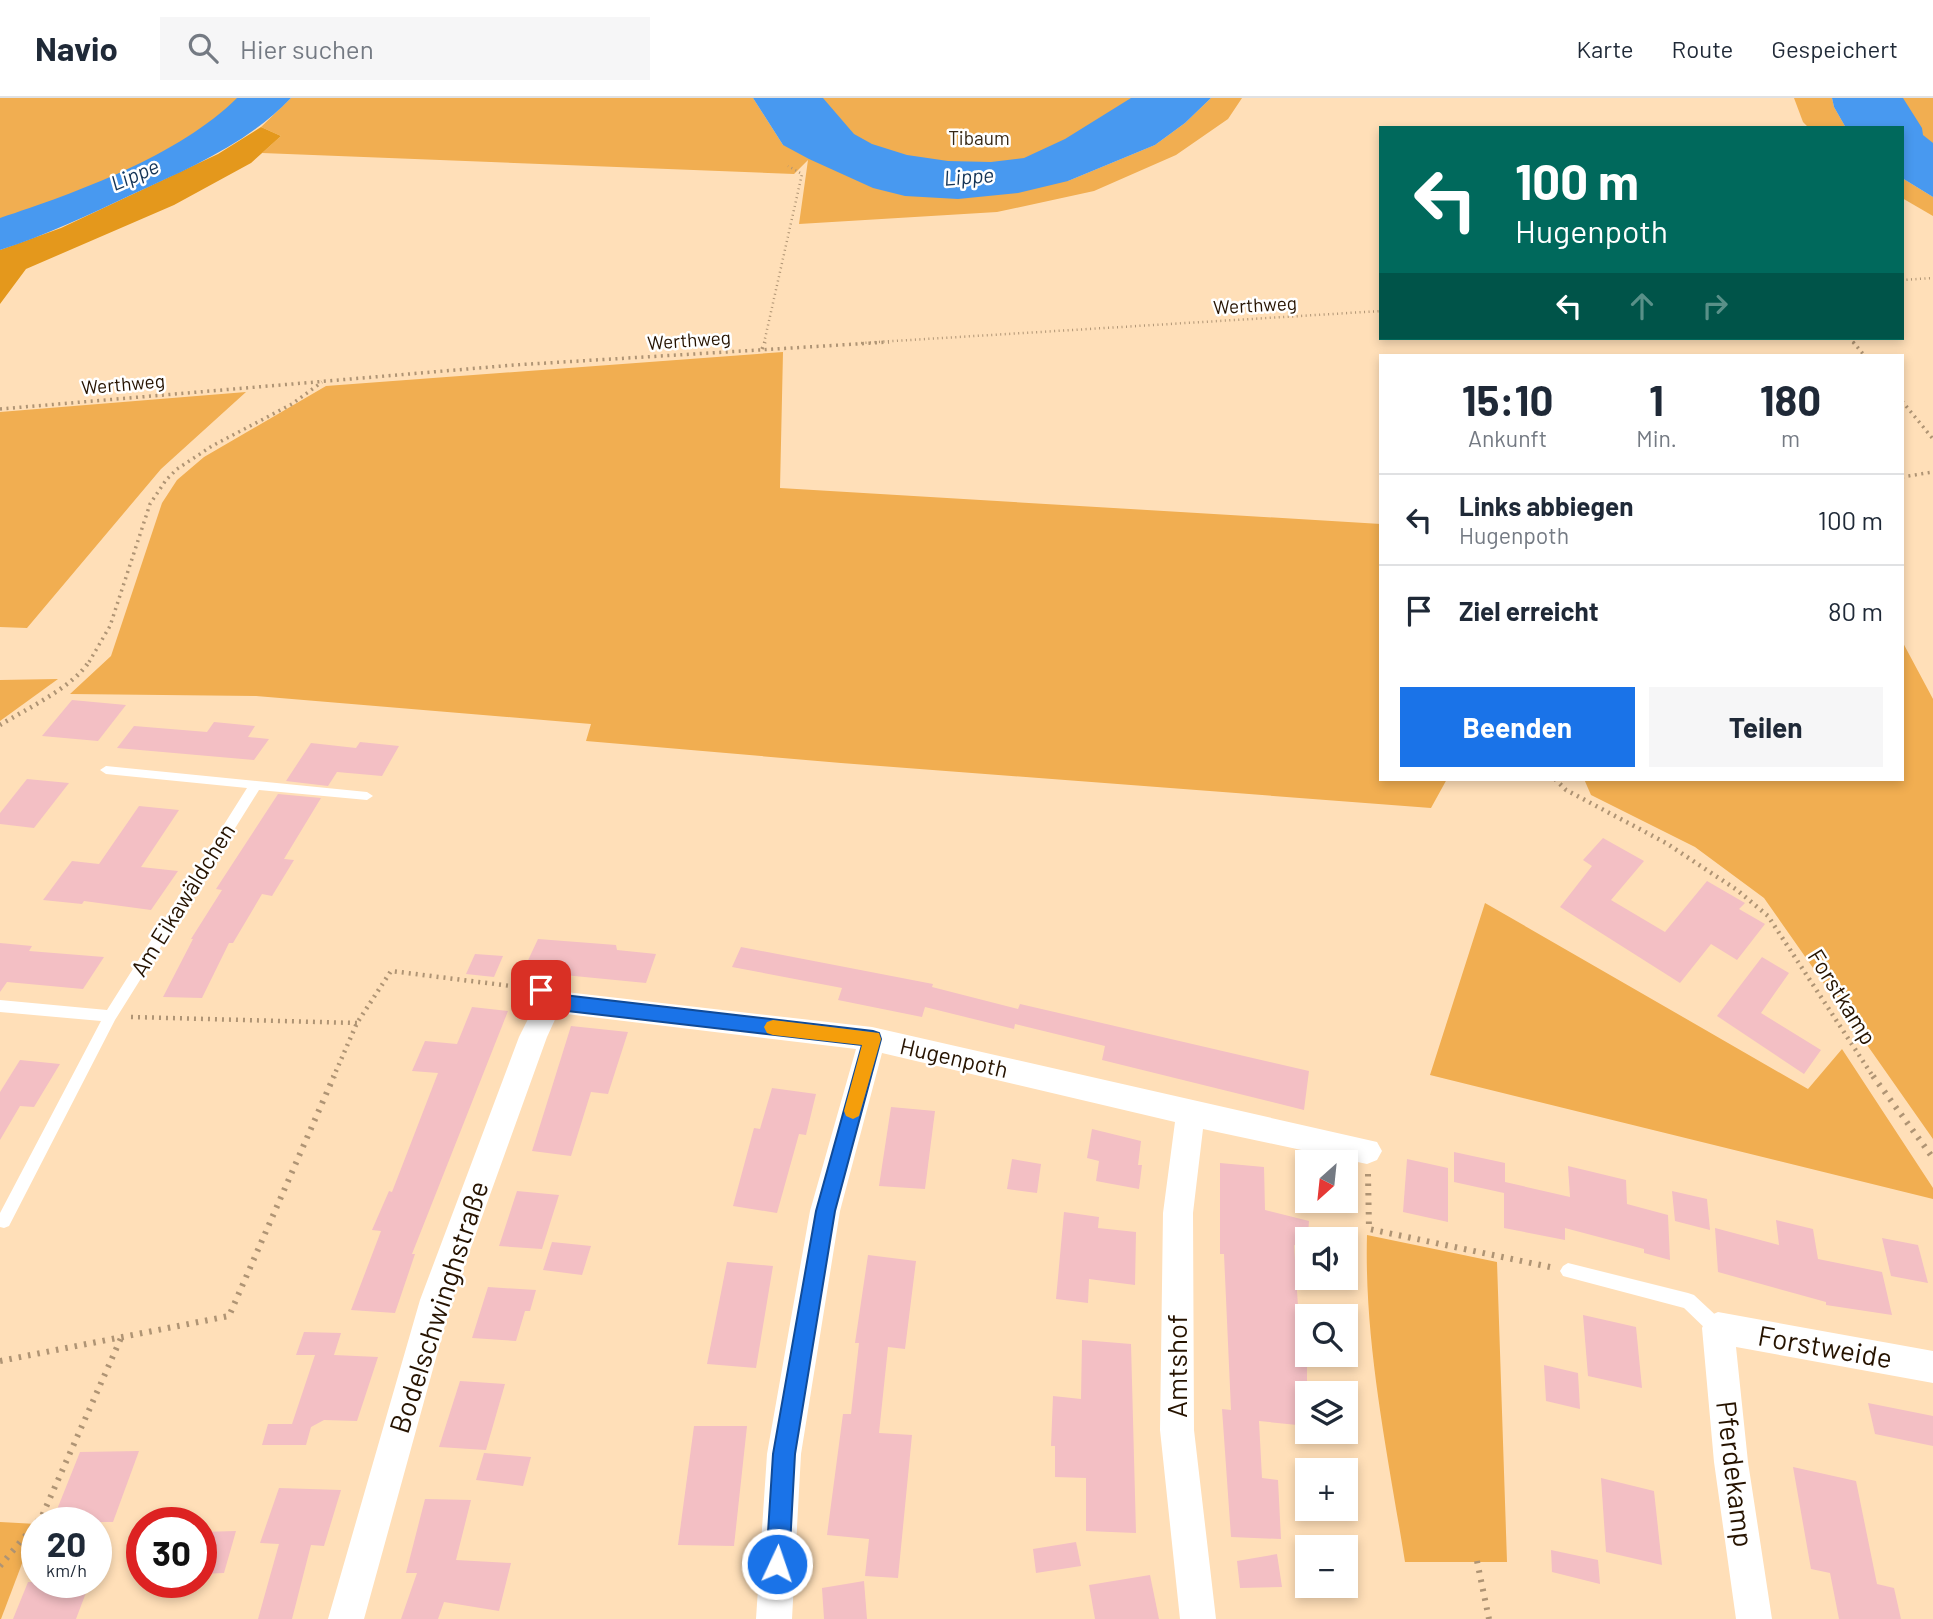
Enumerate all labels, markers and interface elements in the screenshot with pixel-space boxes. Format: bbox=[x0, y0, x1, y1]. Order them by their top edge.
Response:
search box bbox=[160, 17, 650, 80]
text: Navio bbox=[35, 28, 118, 68]
icon: search bbox=[184, 29, 222, 67]
text: Hier suchen bbox=[240, 33, 374, 64]
text: Karte bbox=[1576, 34, 1634, 63]
text: Route bbox=[1672, 34, 1733, 63]
text: Gespeichert bbox=[1771, 34, 1898, 63]
park label: Tibaum bbox=[948, 126, 1010, 149]
text: 100 m bbox=[1515, 151, 1639, 210]
water label: Lippe bbox=[107, 152, 162, 195]
icon: left bbox=[1400, 154, 1491, 245]
water label: Lippe bbox=[943, 161, 995, 190]
text: Hugenpoth bbox=[1515, 211, 1668, 249]
icon: left bbox=[1550, 287, 1588, 325]
icon: ahead bbox=[1623, 287, 1661, 325]
icon: right bbox=[1696, 287, 1734, 325]
street label: Werthweg bbox=[1213, 291, 1297, 318]
street label: Werthweg bbox=[646, 325, 732, 354]
street label: Werthweg bbox=[80, 368, 166, 399]
text: 15:10 bbox=[1462, 374, 1553, 424]
text: 1 bbox=[1649, 374, 1664, 424]
text: 180 bbox=[1760, 374, 1821, 424]
text: Ankunft bbox=[1468, 424, 1547, 452]
text: Min. bbox=[1636, 424, 1677, 452]
text: m bbox=[1781, 424, 1800, 452]
text: Links abbiegen bbox=[1459, 490, 1633, 521]
icon: left bbox=[1400, 501, 1438, 539]
text: 100 m bbox=[1818, 504, 1883, 535]
text: Hugenpoth bbox=[1459, 521, 1569, 549]
icon: arrive bbox=[1400, 592, 1438, 630]
text: Ziel erreicht bbox=[1459, 595, 1599, 626]
text: 80 m bbox=[1828, 595, 1883, 626]
button: Beenden bbox=[1400, 687, 1635, 767]
button: Teilen bbox=[1649, 687, 1883, 767]
street label: Am Eikawäldchen bbox=[124, 818, 240, 981]
street label: Forstkamp bbox=[1803, 944, 1883, 1049]
pin bbox=[511, 960, 571, 1020]
icon: arrive bbox=[522, 971, 560, 1009]
street label: Hugenpoth bbox=[897, 1031, 1011, 1083]
north arrow bbox=[1295, 1150, 1358, 1213]
map controls bbox=[1295, 1150, 1358, 1598]
street label: Bodelschwinghstraße bbox=[381, 1176, 495, 1437]
button: sound bbox=[1295, 1227, 1358, 1290]
button: search bbox=[1295, 1304, 1358, 1367]
street label: Amtshof bbox=[1159, 1314, 1193, 1418]
street label: Forstweide bbox=[1755, 1317, 1895, 1375]
button: layers bbox=[1295, 1381, 1358, 1444]
street label: Pferdekamp bbox=[1710, 1399, 1762, 1549]
button: + bbox=[1295, 1458, 1358, 1521]
speed limit sign: 30 bbox=[126, 1507, 217, 1598]
text: 20 bbox=[47, 1522, 86, 1564]
position arrow bbox=[740, 1527, 814, 1601]
button: − bbox=[1295, 1535, 1358, 1598]
text: km/h bbox=[46, 1559, 87, 1581]

